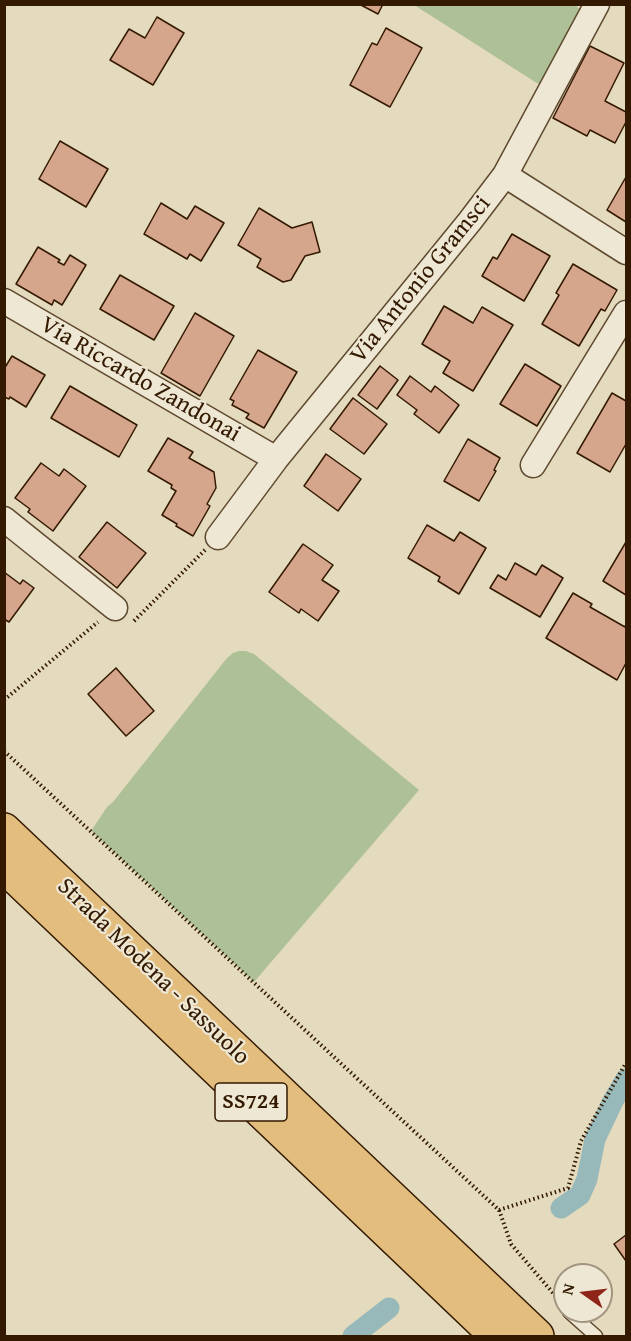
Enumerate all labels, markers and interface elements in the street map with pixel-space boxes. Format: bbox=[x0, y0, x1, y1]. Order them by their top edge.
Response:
street label: Via Antonio Gramsci bbox=[345, 190, 497, 370]
street label: Via Riccardo Zandonai bbox=[35, 311, 245, 449]
street label: Strada Modena - Sassuolo bbox=[51, 873, 255, 1071]
road number: SS724 bbox=[215, 1083, 287, 1121]
north arrow bbox=[553, 1263, 613, 1323]
text: N bbox=[555, 1281, 580, 1297]

